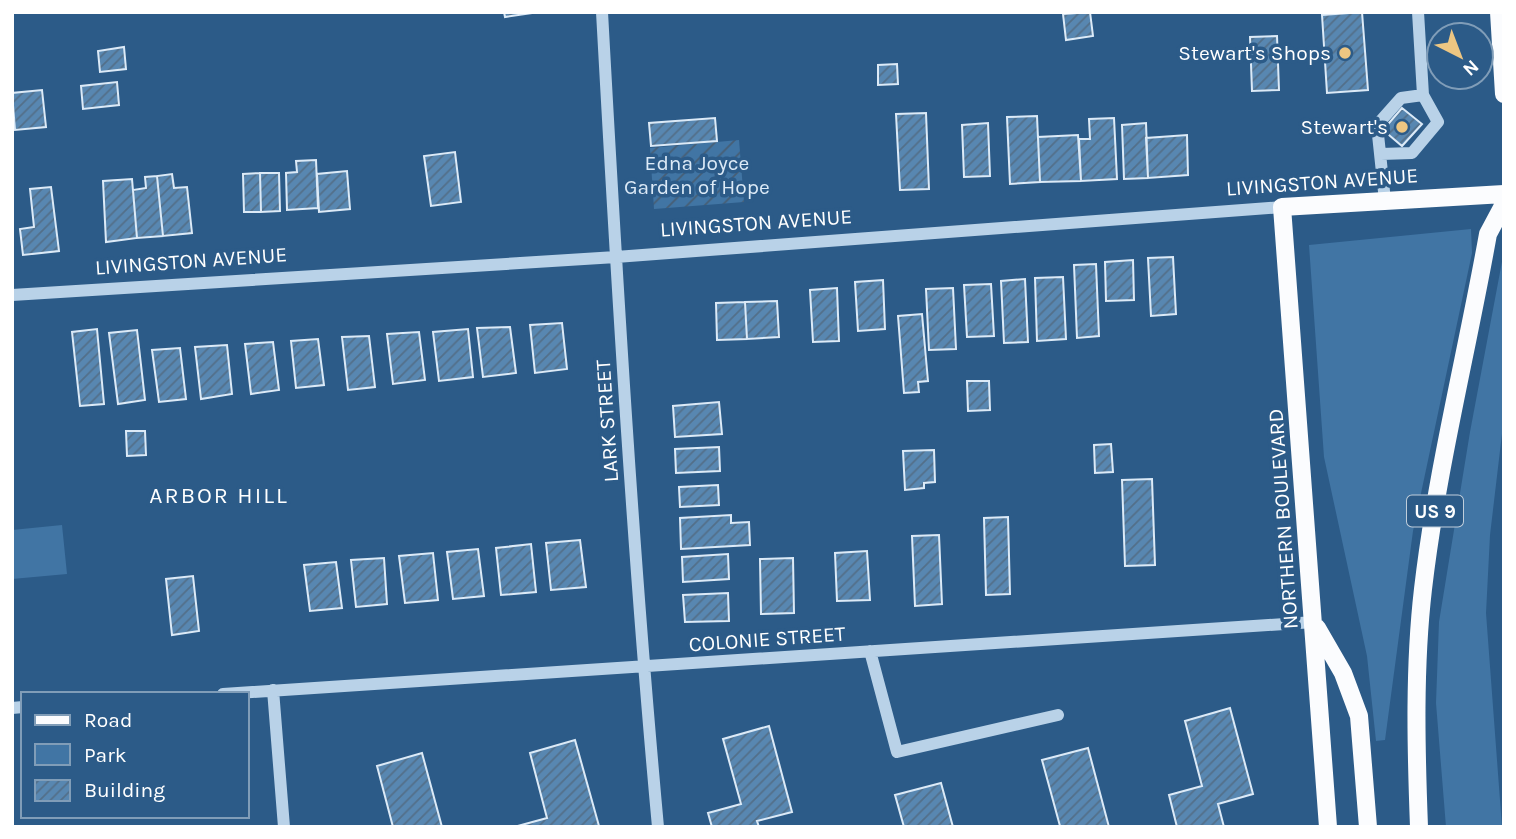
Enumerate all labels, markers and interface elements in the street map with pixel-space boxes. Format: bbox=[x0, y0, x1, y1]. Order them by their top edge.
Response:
north arrow bbox=[1425, 21, 1495, 91]
place label: Stewart's Shops bbox=[1178, 41, 1331, 65]
marker: Stewart's Shops bbox=[1337, 45, 1353, 61]
text: N bbox=[1458, 55, 1483, 81]
place label: Stewart's bbox=[1300, 115, 1388, 139]
marker: Stewart's bbox=[1394, 119, 1410, 135]
park label: Edna Joyce Garden of Hope bbox=[624, 151, 770, 199]
street label: LIVINGSTON AVENUE bbox=[1225, 163, 1419, 201]
street label: LIVINGSTON AVENUE bbox=[659, 204, 853, 242]
street label: LIVINGSTON AVENUE bbox=[94, 242, 288, 280]
street label: LARK STREET bbox=[591, 358, 623, 483]
street label: NORTHERN BOULEVARD bbox=[1263, 408, 1303, 630]
district label: ARBOR HILL bbox=[149, 482, 289, 509]
road number: US 9 bbox=[1407, 496, 1463, 526]
street label: COLONIE STREET bbox=[688, 622, 847, 656]
legend bbox=[21, 692, 248, 818]
text: Road bbox=[84, 708, 132, 732]
text: Park bbox=[84, 743, 127, 767]
text: Building bbox=[84, 778, 165, 802]

